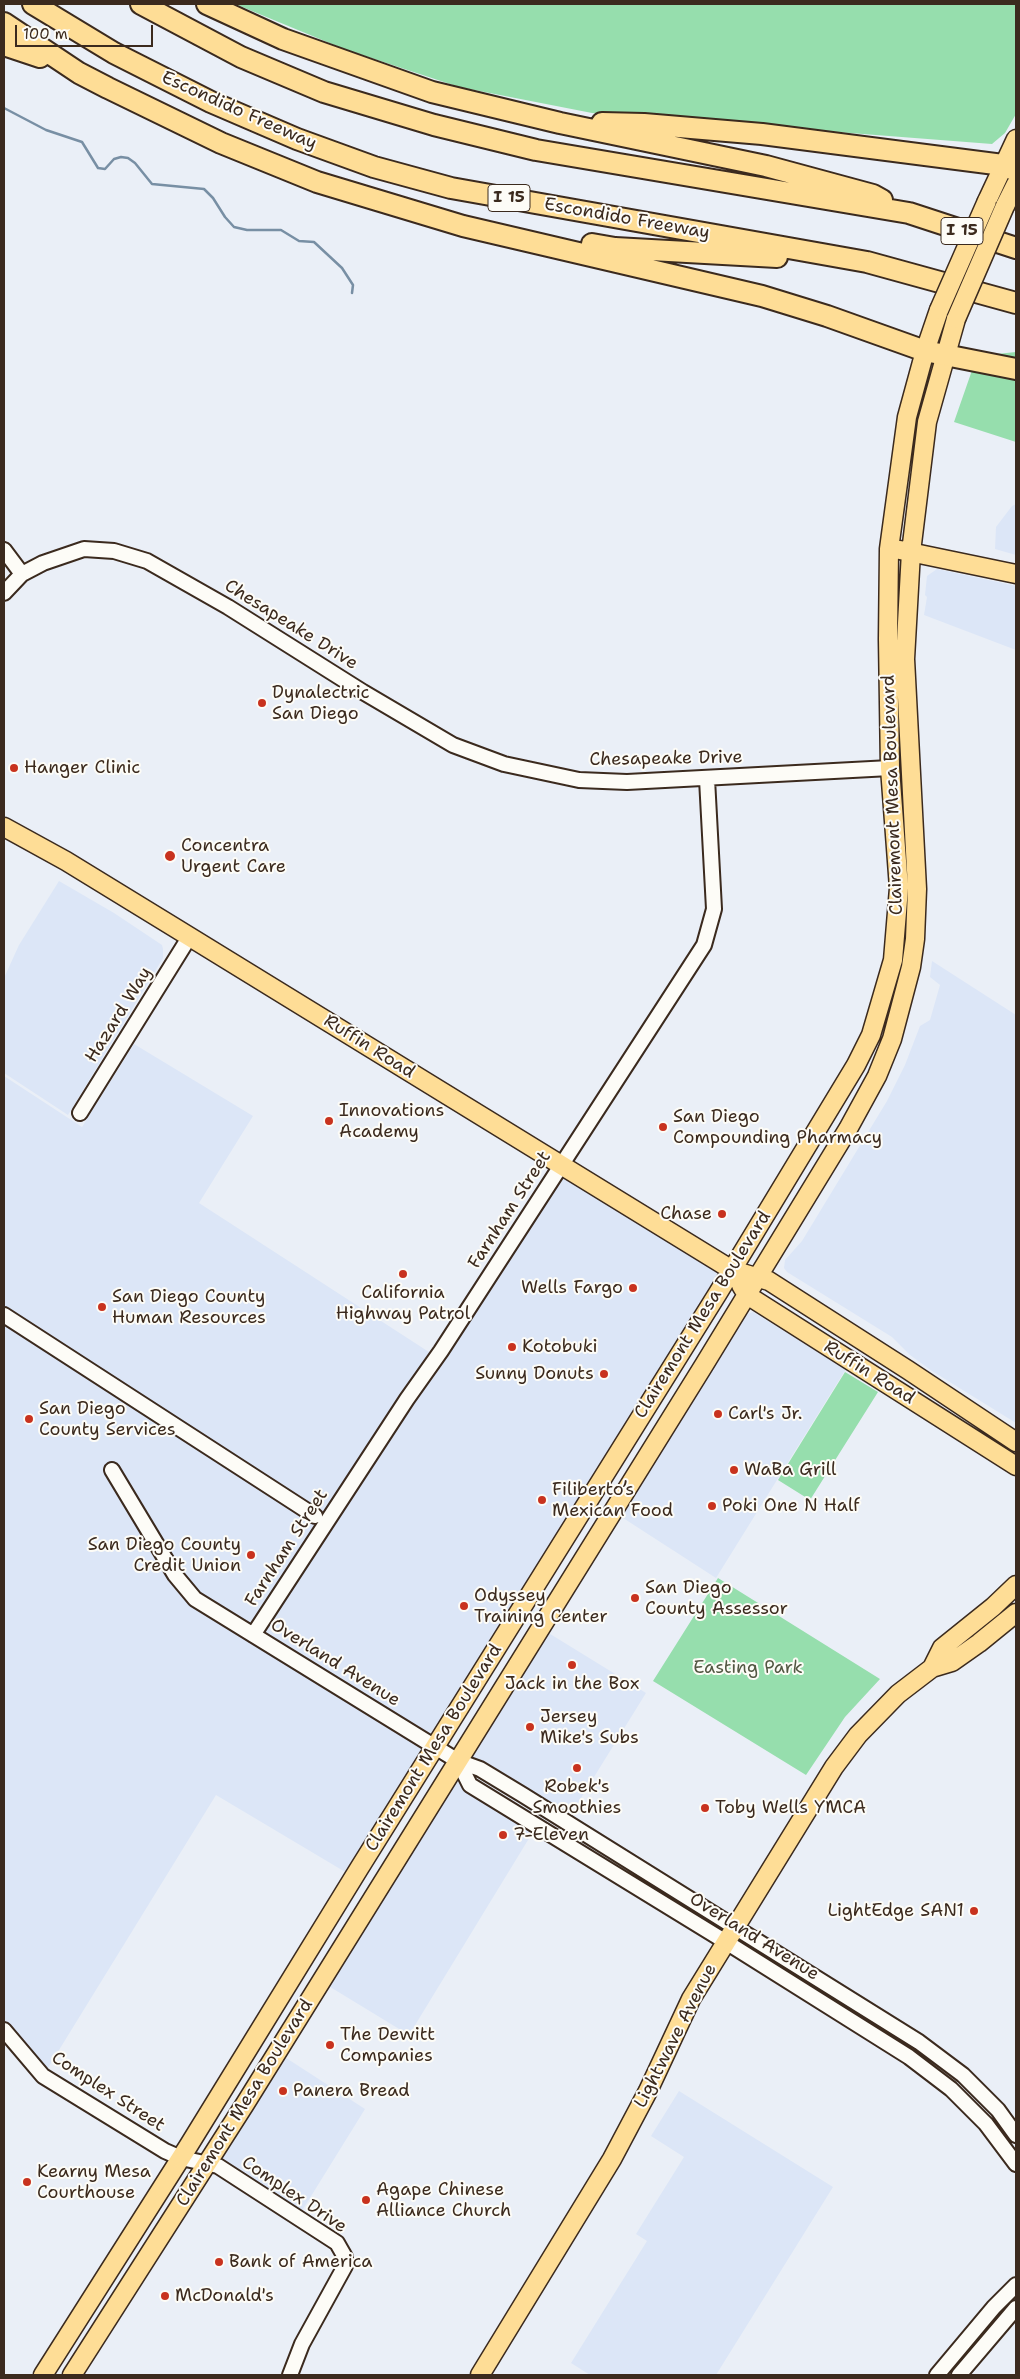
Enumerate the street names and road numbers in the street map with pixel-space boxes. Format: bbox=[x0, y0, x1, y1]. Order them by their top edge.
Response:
street label: Escondido Freeway bbox=[158, 67, 320, 155]
road number: I 15 bbox=[488, 184, 530, 212]
street label: Escondido Freeway bbox=[542, 194, 712, 244]
road number: I 15 bbox=[941, 218, 983, 245]
street label: Chesapeake Drive bbox=[220, 575, 362, 675]
street label: Clairemont Mesa Boulevard bbox=[878, 674, 908, 916]
street label: Chesapeake Drive bbox=[589, 747, 743, 771]
street label: Hazard Way bbox=[81, 963, 157, 1067]
street label: Ruffin Road bbox=[319, 1010, 419, 1084]
street label: Farnham Street bbox=[464, 1147, 556, 1273]
street label: Clairemont Mesa Boulevard bbox=[630, 1207, 776, 1423]
street label: Ruffin Road bbox=[819, 1336, 919, 1410]
street label: Farnham Street bbox=[241, 1485, 333, 1611]
street label: Overland Avenue bbox=[266, 1614, 404, 1712]
street label: Clairemont Mesa Boulevard bbox=[361, 1640, 507, 1856]
street label: Overland Avenue bbox=[685, 1888, 823, 1986]
street label: Lightwave Avenue bbox=[630, 1960, 722, 2112]
street label: Clairemont Mesa Boulevard bbox=[172, 1995, 318, 2211]
street label: Complex Street bbox=[47, 2047, 169, 2137]
street label: Complex Drive bbox=[237, 2152, 351, 2238]

